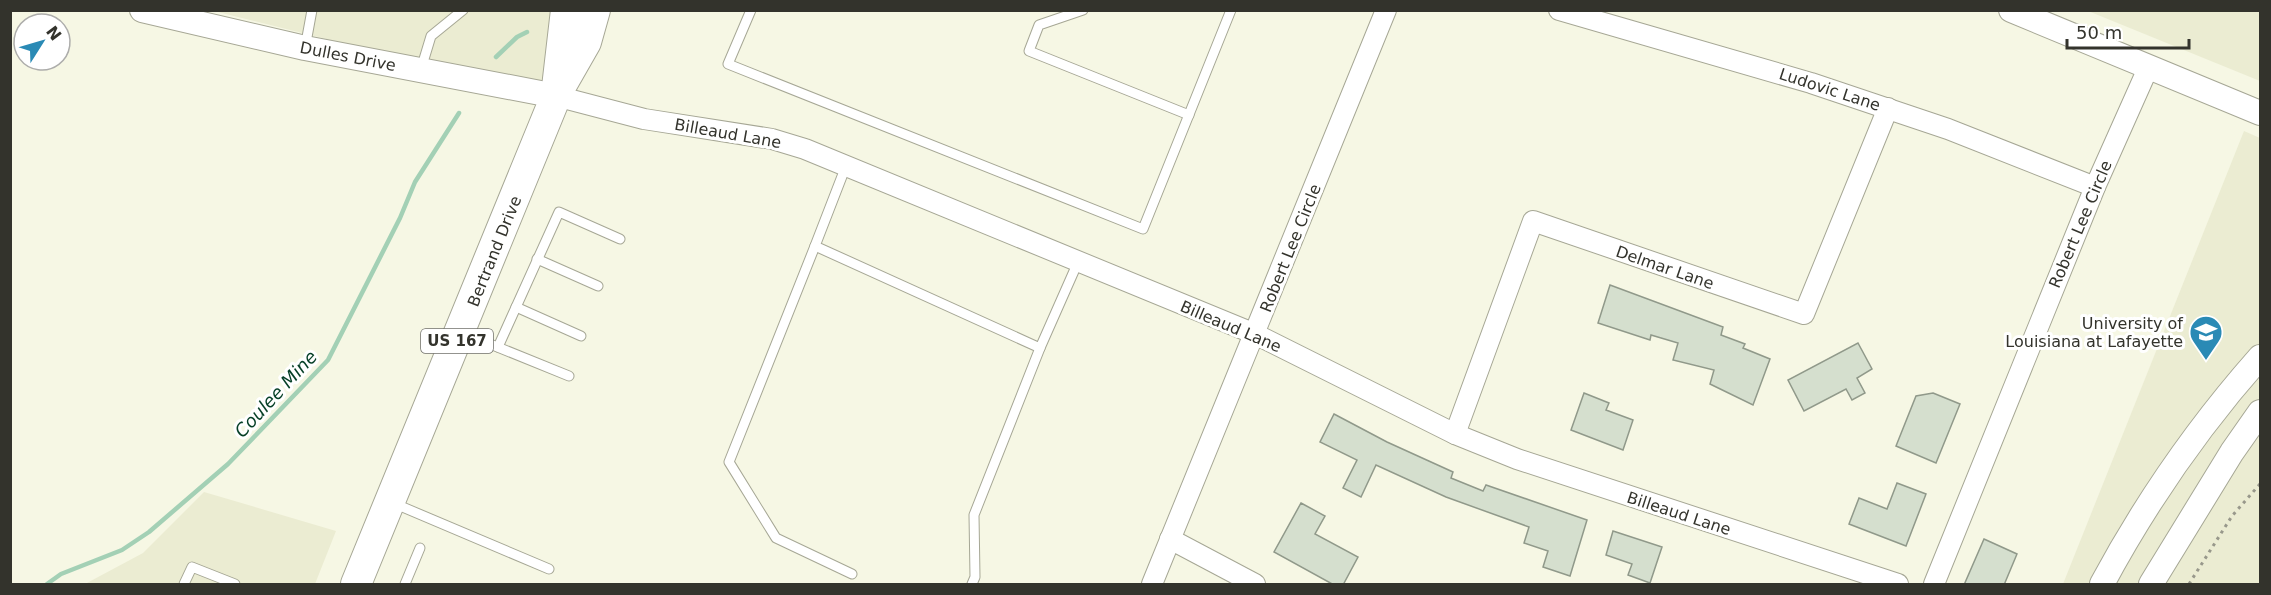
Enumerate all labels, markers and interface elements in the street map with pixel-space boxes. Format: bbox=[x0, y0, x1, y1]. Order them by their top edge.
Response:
north arrow bbox=[12, 12, 72, 72]
scale bar bbox=[2067, 12, 2188, 50]
text: N bbox=[42, 22, 65, 44]
text: 50 m bbox=[2076, 22, 2122, 43]
street label: Dulles Drive bbox=[298, 38, 397, 75]
street label: Ludovic Lane bbox=[1777, 64, 1883, 115]
street label: Billeaud Lane bbox=[673, 115, 783, 152]
street label: Robert Lee Circle bbox=[2045, 158, 2116, 291]
street label: Robert Lee Circle bbox=[1256, 181, 1325, 315]
street label: Bertrand Drive bbox=[464, 193, 525, 309]
street label: Delmar Lane bbox=[1613, 242, 1716, 293]
street label: Billeaud Lane bbox=[1177, 297, 1284, 356]
place label: University of Louisiana at Lafayette bbox=[2005, 314, 2183, 351]
school or university icon: University of Louisiana at Lafayette bbox=[2188, 314, 2224, 361]
road number: US 167 bbox=[421, 329, 493, 353]
water label: Coulee Mine bbox=[230, 346, 321, 441]
street label: Billeaud Lane bbox=[1625, 488, 1733, 539]

